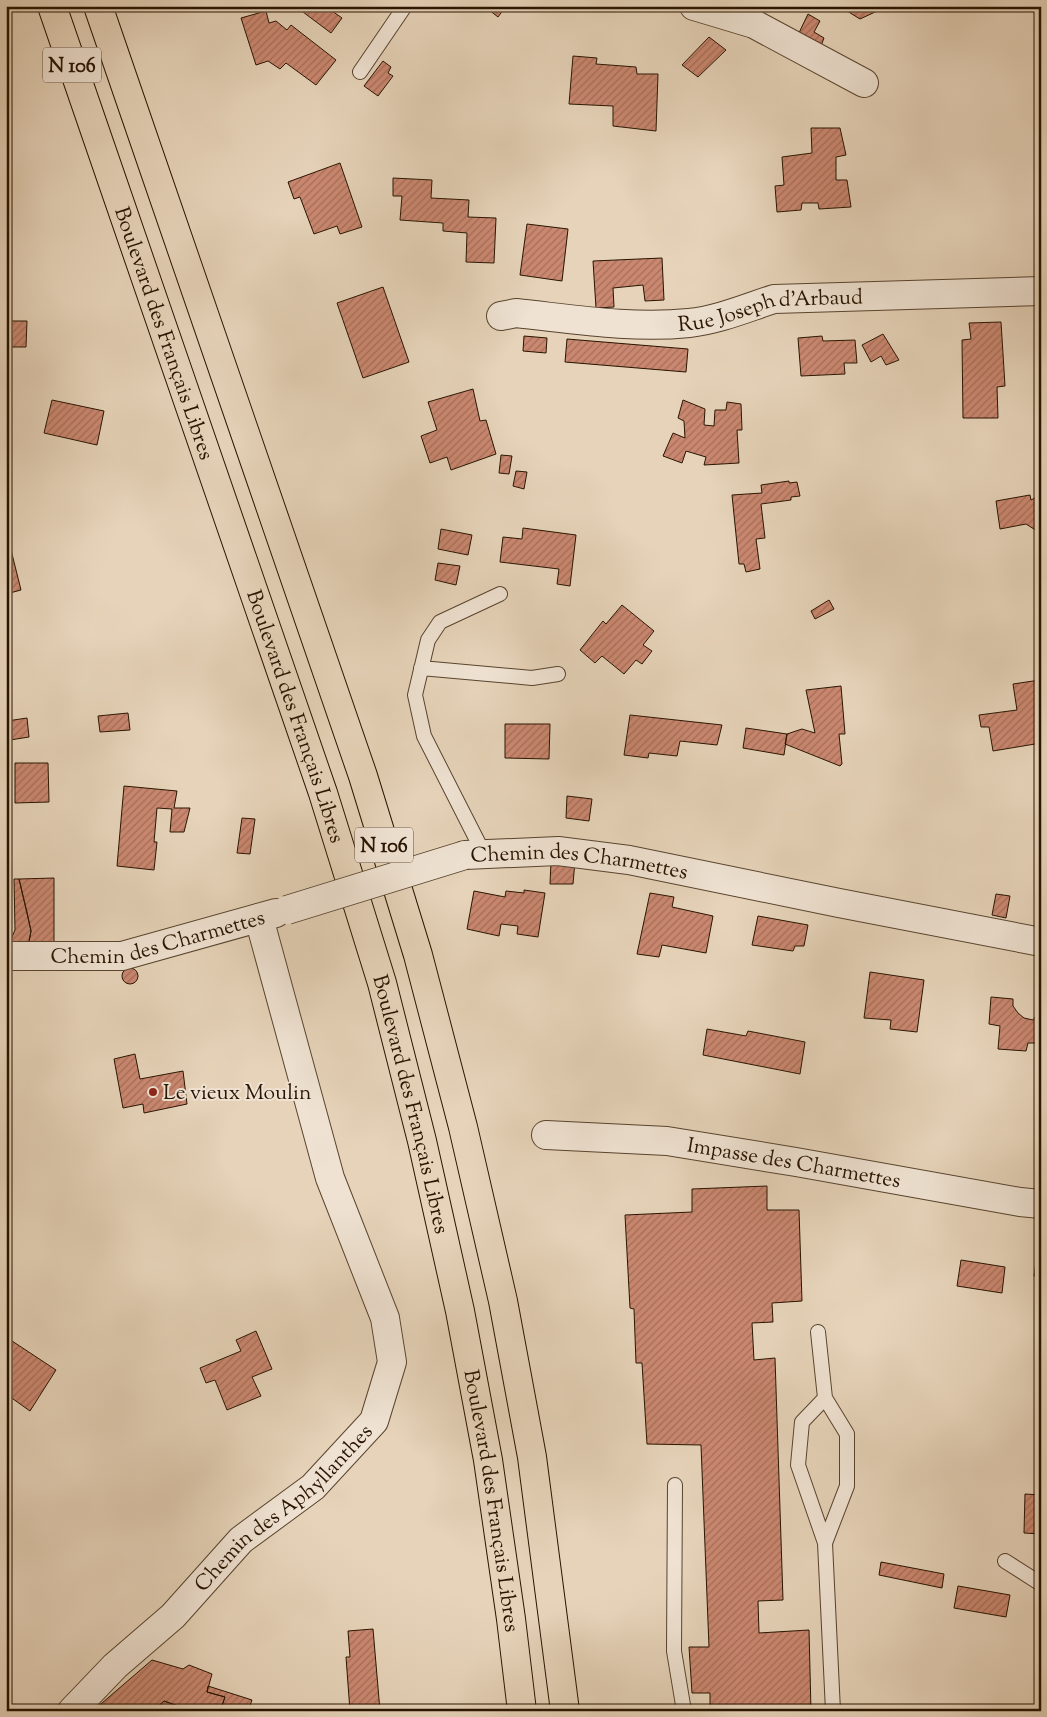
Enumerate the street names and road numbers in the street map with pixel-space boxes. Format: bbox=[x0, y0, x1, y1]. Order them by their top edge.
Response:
road number: N 106 bbox=[43, 48, 101, 82]
street label: Boulevard des Français Libres bbox=[105, 203, 220, 464]
street label: Rue Joseph d'Arbaud bbox=[677, 283, 864, 341]
street label: Boulevard des Français Libres bbox=[237, 586, 351, 847]
road number: N 106 bbox=[355, 828, 413, 862]
street label: Chemin des Charmettes bbox=[470, 838, 690, 889]
street label: Chemin des Charmettes bbox=[50, 904, 269, 973]
street label: Boulevard des Français Libres bbox=[363, 971, 455, 1237]
street label: Impasse des Charmettes bbox=[685, 1131, 903, 1197]
street label: Boulevard des Français Libres bbox=[454, 1367, 525, 1634]
street label: Chemin des Aphyllanthes bbox=[188, 1418, 381, 1599]

